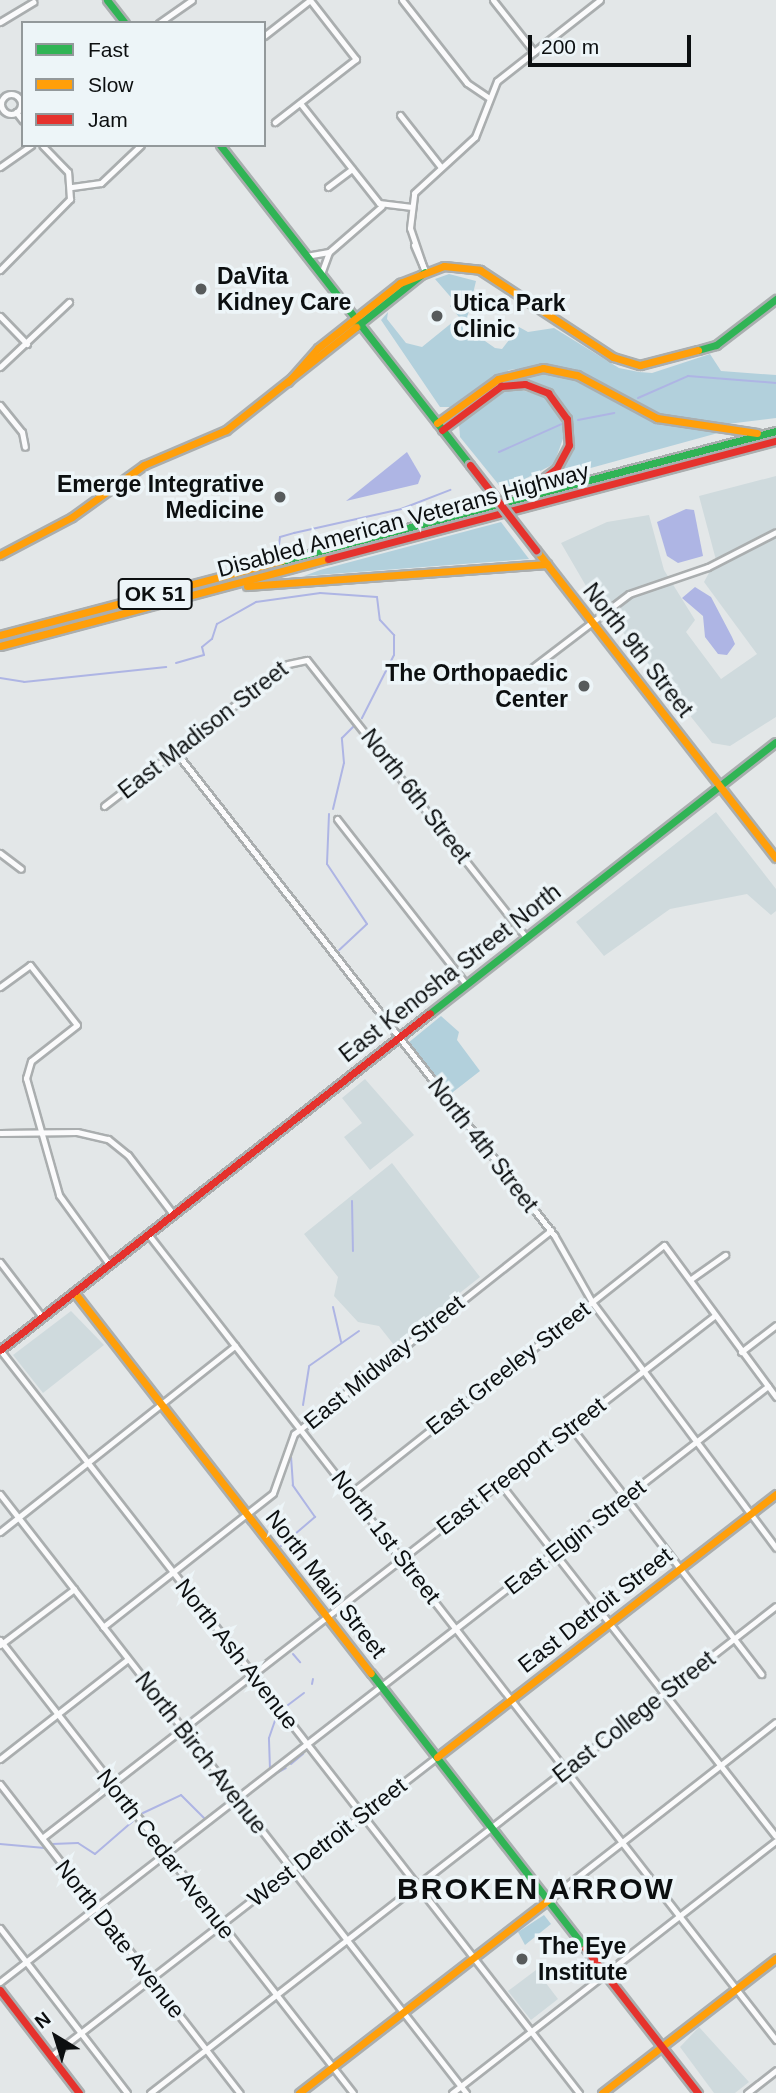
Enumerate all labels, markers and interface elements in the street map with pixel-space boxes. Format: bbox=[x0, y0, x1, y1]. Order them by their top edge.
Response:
legend bbox=[21, 21, 266, 147]
scale bar bbox=[531, 21, 694, 65]
text: 200 m bbox=[541, 35, 599, 58]
text: Fast bbox=[88, 38, 129, 61]
text: Slow bbox=[88, 73, 134, 96]
text: Jam bbox=[88, 108, 128, 131]
place label: DaVita Kidney Care bbox=[217, 262, 351, 316]
marker: DaVita Kidney Care bbox=[191, 279, 211, 299]
place label: Utica Park Clinic bbox=[453, 289, 566, 343]
marker: Utica Park Clinic bbox=[427, 306, 447, 326]
street label: Disabled American Veterans Highway bbox=[214, 457, 592, 583]
place label: Emerge Integrative Medicine bbox=[57, 470, 264, 524]
marker: Emerge Integrative Medicine bbox=[270, 487, 290, 507]
road number: OK 51 bbox=[116, 576, 194, 612]
street label: North 9th Street bbox=[577, 578, 699, 722]
street label: East Madison Street bbox=[113, 655, 293, 805]
place label: The Orthopaedic Center bbox=[385, 659, 568, 713]
marker: The Orthopaedic Center bbox=[574, 676, 594, 696]
street label: North 6th Street bbox=[355, 724, 477, 868]
street label: East Kenosha Street North bbox=[334, 878, 566, 1068]
street label: North 4th Street bbox=[422, 1073, 544, 1217]
street label: East Midway Street bbox=[298, 1289, 470, 1435]
street label: East Greeley Street bbox=[420, 1295, 596, 1441]
street label: East Freeport Street bbox=[431, 1391, 611, 1541]
street label: North 1st Street bbox=[326, 1465, 446, 1609]
street label: East Elgin Street bbox=[499, 1473, 651, 1601]
street label: North Main Street bbox=[260, 1504, 392, 1664]
street label: East Detroit Street bbox=[512, 1541, 678, 1679]
street label: North Ash Avenue bbox=[169, 1572, 305, 1736]
street label: East College Street bbox=[547, 1645, 721, 1789]
street label: North Birch Avenue bbox=[129, 1666, 273, 1840]
street label: North Cedar Avenue bbox=[91, 1763, 241, 1945]
street label: West Detroit Street bbox=[242, 1771, 412, 1913]
street label: North Date Avenue bbox=[49, 1854, 191, 2024]
district label: BROKEN ARROW bbox=[398, 1871, 674, 1907]
place label: The Eye Institute bbox=[538, 1932, 627, 1986]
marker: The Eye Institute bbox=[512, 1949, 532, 1969]
north arrow bbox=[21, 2002, 91, 2072]
text: N bbox=[31, 2008, 55, 2033]

